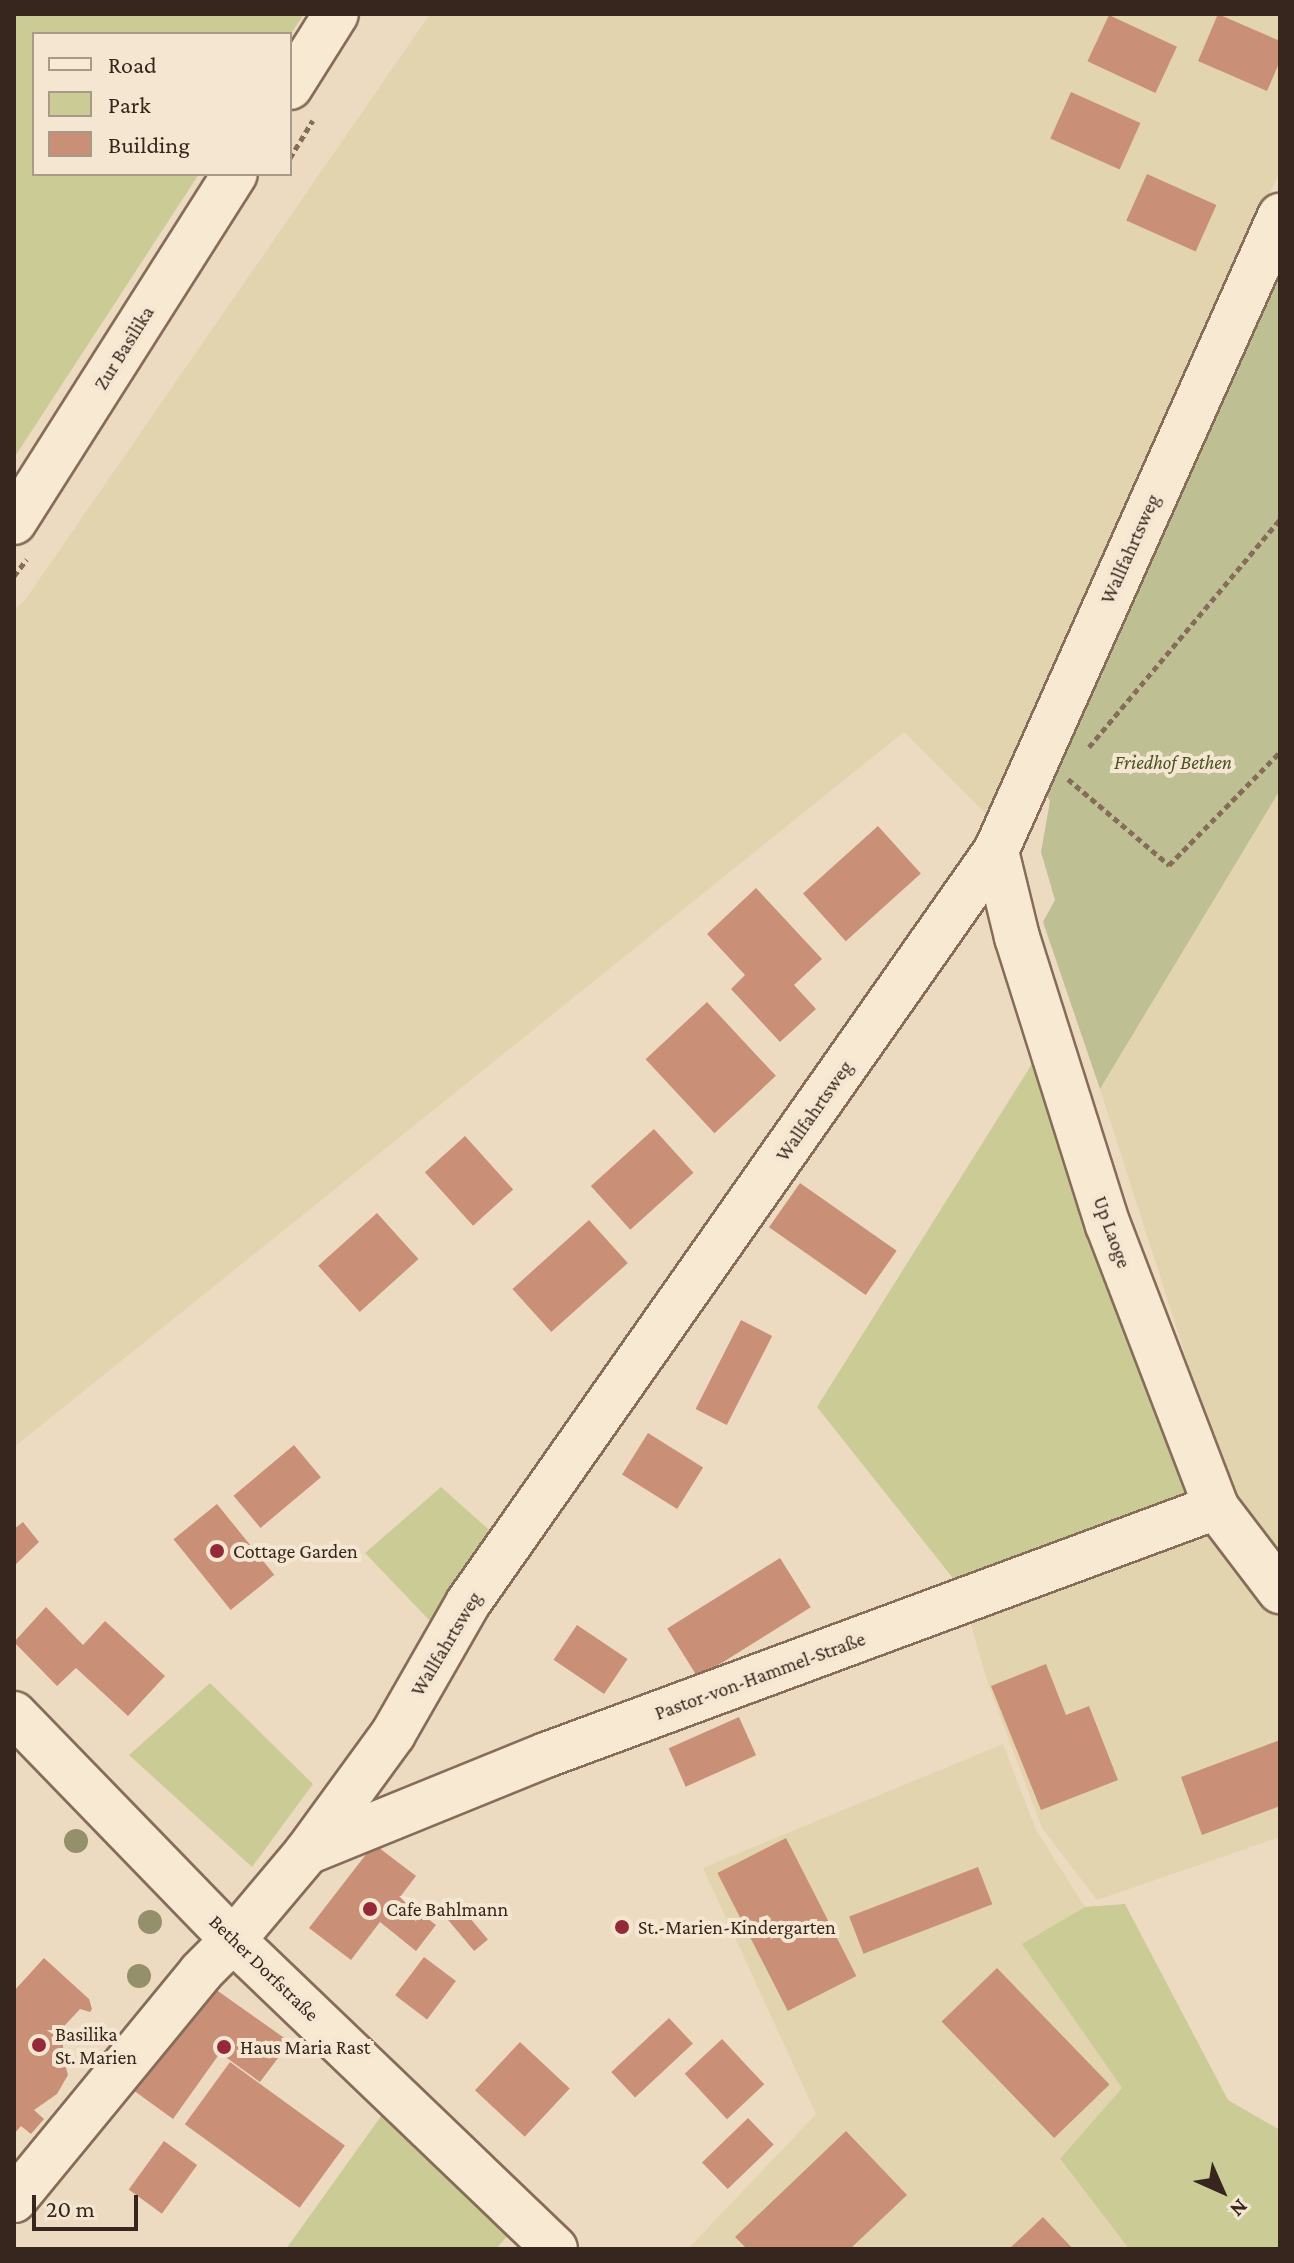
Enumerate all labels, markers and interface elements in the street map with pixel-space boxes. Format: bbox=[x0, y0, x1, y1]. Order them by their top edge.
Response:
legend bbox=[32, 32, 292, 176]
text: Road bbox=[108, 51, 157, 78]
text: Park bbox=[108, 91, 151, 118]
text: Building bbox=[108, 131, 190, 158]
street label: Zur Basilika bbox=[89, 302, 159, 394]
street label: Wallfahrtsweg bbox=[1095, 490, 1165, 608]
park label: Friedhof Bethen bbox=[1114, 750, 1232, 774]
street label: Wallfahrtsweg bbox=[770, 1056, 858, 1166]
street label: Up Laoge bbox=[1088, 1193, 1136, 1271]
place label: Cottage Garden bbox=[233, 1539, 358, 1563]
marker: Cottage Garden bbox=[208, 1542, 226, 1560]
street label: Wallfahrtsweg bbox=[405, 1587, 487, 1701]
street label: Pastor-von-Hammel-Straße bbox=[651, 1627, 869, 1725]
place label: Cafe Bahlmann bbox=[386, 1897, 508, 1921]
marker: Cafe Bahlmann bbox=[361, 1900, 379, 1918]
street label: Bether Dorfstraße bbox=[204, 1910, 324, 2026]
place label: St.-Marien-Kindergarten bbox=[638, 1915, 836, 1939]
marker: St.-Marien-Kindergarten bbox=[613, 1918, 631, 1936]
place label: Basilika St. Marien bbox=[55, 2022, 137, 2069]
place label: Haus Maria Rast bbox=[240, 2035, 370, 2059]
marker: Basilika St. Marien bbox=[30, 2036, 48, 2054]
marker: Haus Maria Rast bbox=[215, 2038, 233, 2056]
north arrow bbox=[1182, 2151, 1262, 2231]
scale bar bbox=[36, 2179, 142, 2229]
text: N bbox=[1225, 2194, 1253, 2222]
text: 20 m bbox=[46, 2195, 95, 2222]

